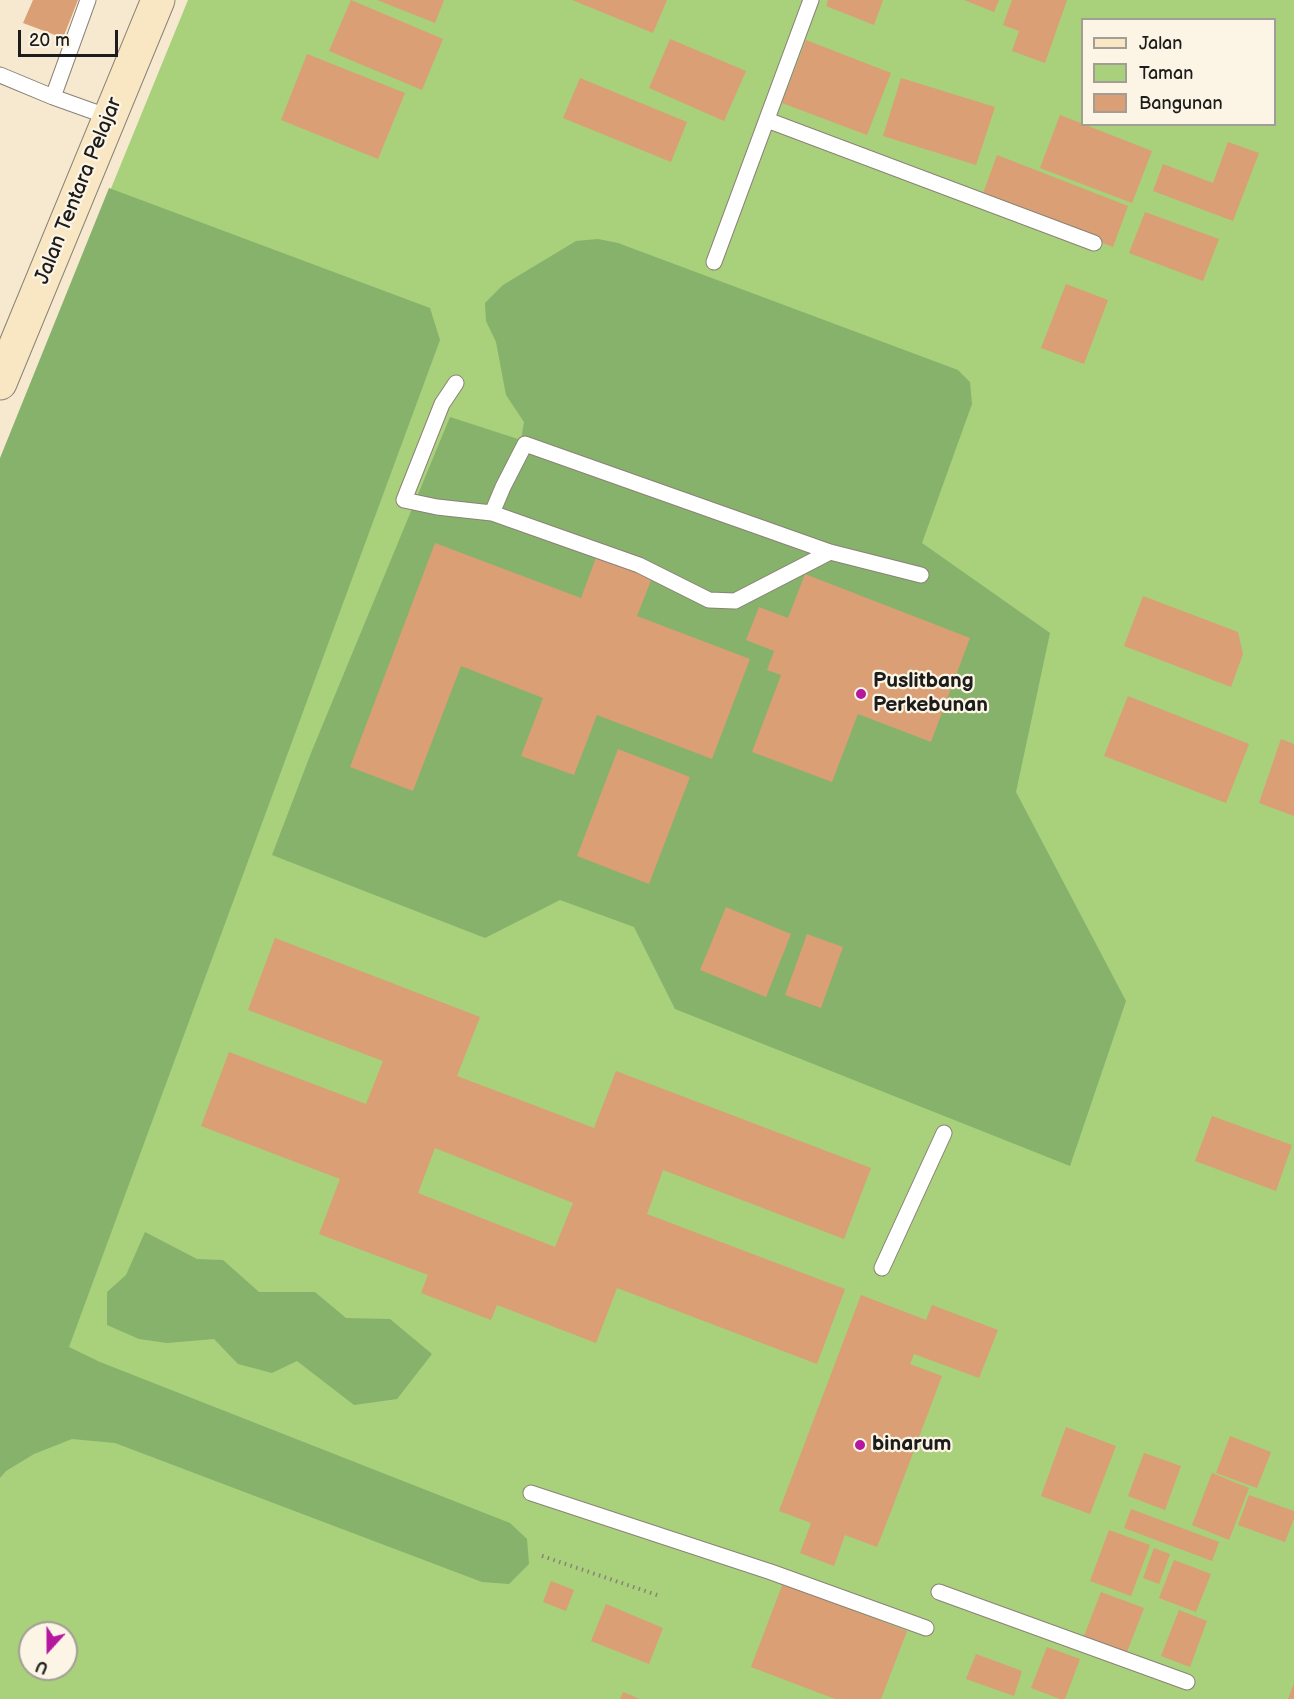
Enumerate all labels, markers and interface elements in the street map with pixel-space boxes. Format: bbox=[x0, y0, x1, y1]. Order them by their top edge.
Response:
scale bar bbox=[21, 18, 122, 56]
legend bbox=[1081, 18, 1276, 126]
text: 20 m bbox=[29, 30, 70, 51]
text: Jalan bbox=[1139, 33, 1182, 54]
text: Taman bbox=[1139, 63, 1193, 84]
text: Bangunan bbox=[1139, 93, 1223, 114]
street label: Jalan Tentara Pelajar bbox=[30, 94, 128, 288]
place label: Puslitbang Perkebunan bbox=[873, 669, 988, 719]
marker: Puslitbang Perkebunan bbox=[854, 687, 868, 701]
place label: binarum bbox=[872, 1432, 951, 1458]
marker: binarum bbox=[853, 1438, 867, 1452]
north arrow bbox=[18, 1621, 78, 1681]
text: U bbox=[33, 1655, 51, 1677]

